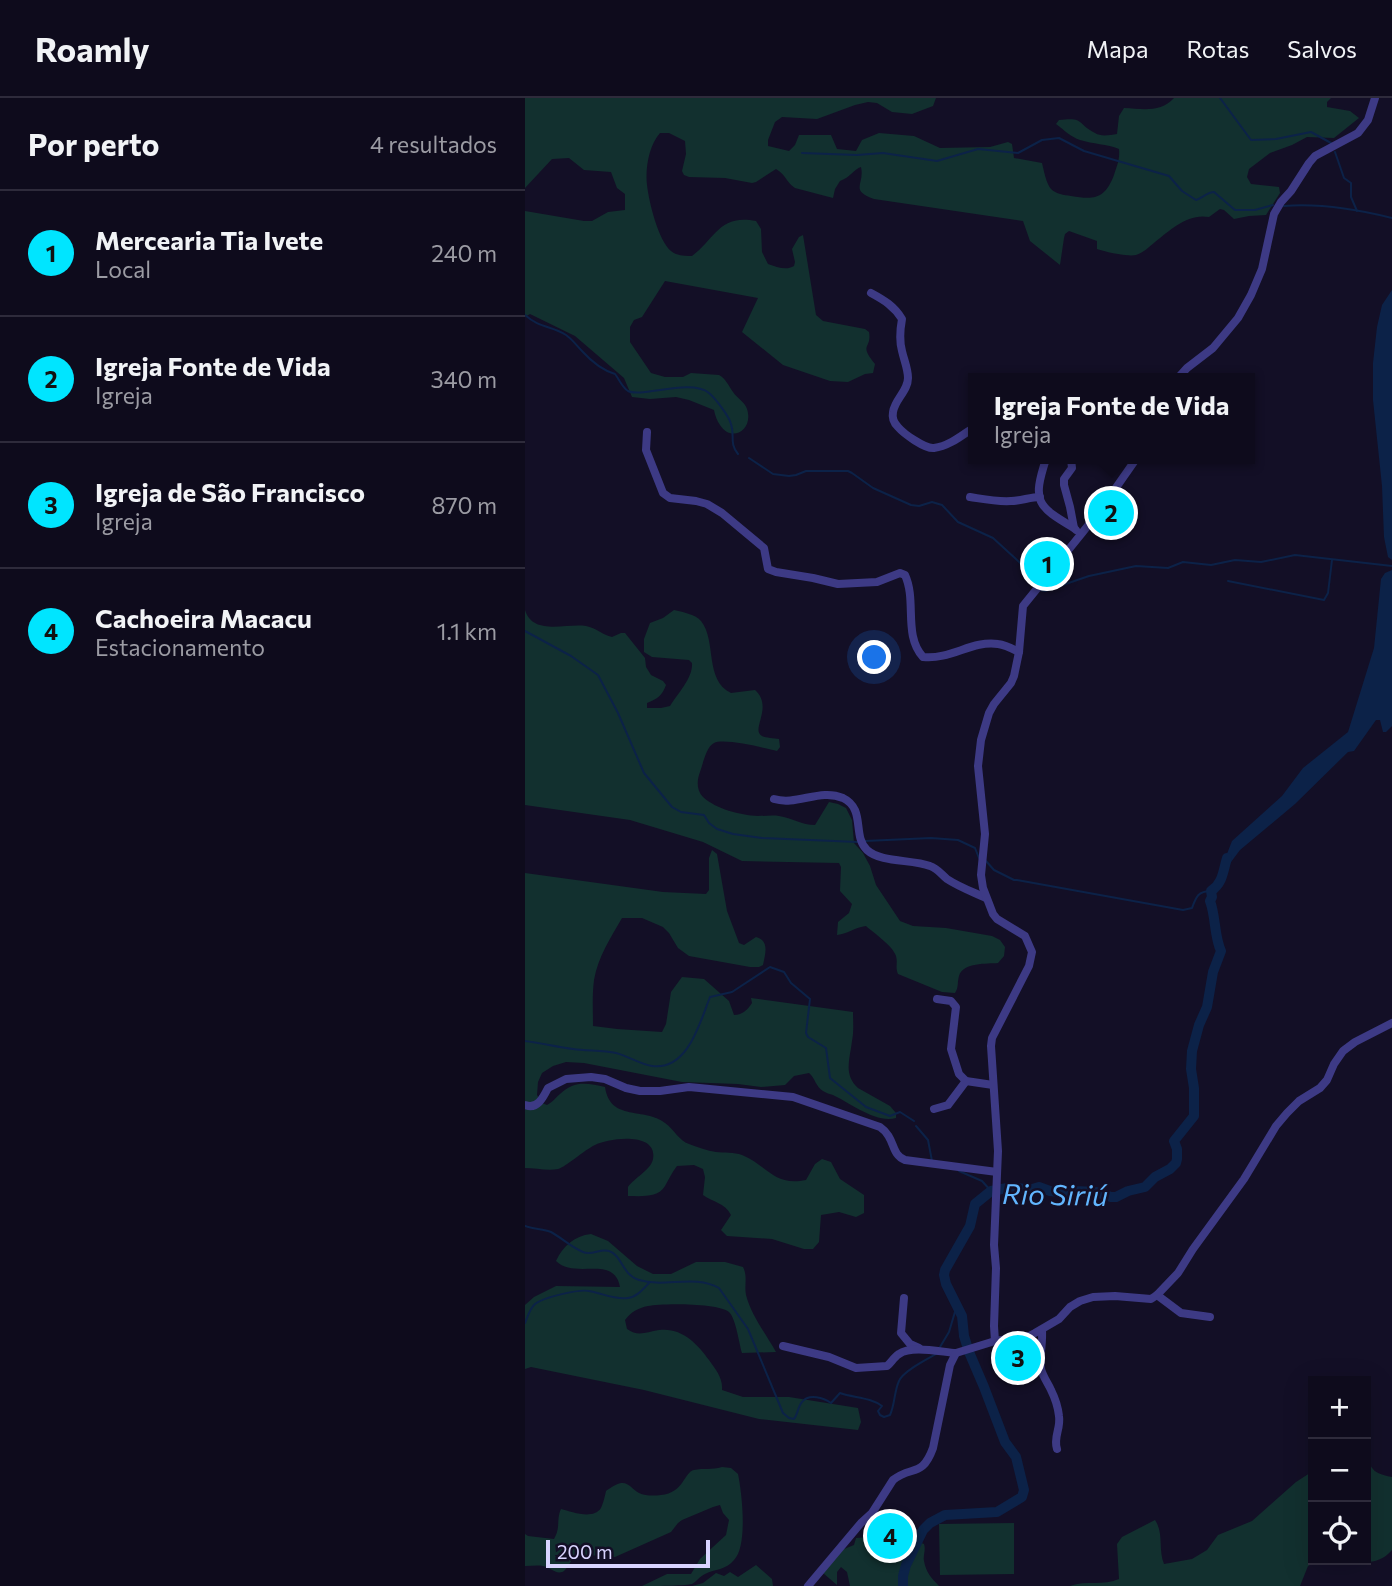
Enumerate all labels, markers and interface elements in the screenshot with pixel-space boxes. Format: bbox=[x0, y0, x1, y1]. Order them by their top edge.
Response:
text: Roamly bbox=[35, 28, 150, 69]
text: Mapa bbox=[1087, 34, 1149, 63]
text: Rotas bbox=[1187, 34, 1249, 63]
text: Salvos bbox=[1287, 34, 1357, 63]
text: Por perto bbox=[28, 125, 160, 162]
text: 4 resultados bbox=[370, 130, 497, 158]
text: Mercearia Tia Ivete bbox=[95, 224, 323, 255]
text: 1 bbox=[46, 239, 56, 267]
text: 240 m bbox=[431, 239, 497, 267]
text: Local bbox=[95, 255, 151, 283]
text: Igreja Fonte de Vida bbox=[95, 350, 331, 381]
text: 2 bbox=[44, 365, 58, 393]
text: 340 m bbox=[431, 365, 497, 393]
popup bbox=[968, 373, 1255, 464]
text: Igreja bbox=[95, 381, 153, 409]
text: Igreja Fonte de Vida bbox=[994, 389, 1229, 420]
text: Igreja bbox=[994, 420, 1051, 448]
text: Igreja de São Francisco bbox=[95, 476, 365, 507]
pin: 2 bbox=[1088, 487, 1134, 539]
text: 3 bbox=[44, 491, 58, 519]
text: 870 m bbox=[432, 491, 497, 519]
text: Igreja bbox=[95, 507, 153, 535]
pin: 1 bbox=[1024, 538, 1070, 590]
text: Cachoeira Macacu bbox=[95, 602, 312, 633]
text: 4 bbox=[44, 617, 58, 645]
text: 1.1 km bbox=[437, 617, 497, 645]
text: Estacionamento bbox=[95, 633, 265, 661]
your location bbox=[857, 640, 891, 674]
water label: Rio Siriú bbox=[1002, 1176, 1108, 1212]
pin: 3 bbox=[995, 1332, 1041, 1384]
map controls bbox=[1308, 1376, 1371, 1565]
button: + bbox=[1308, 1376, 1371, 1439]
button: − bbox=[1308, 1439, 1371, 1502]
button: locate bbox=[1308, 1502, 1371, 1565]
pin: 4 bbox=[867, 1510, 913, 1562]
scale bar bbox=[546, 1537, 711, 1569]
text: 200 m bbox=[557, 1540, 613, 1563]

